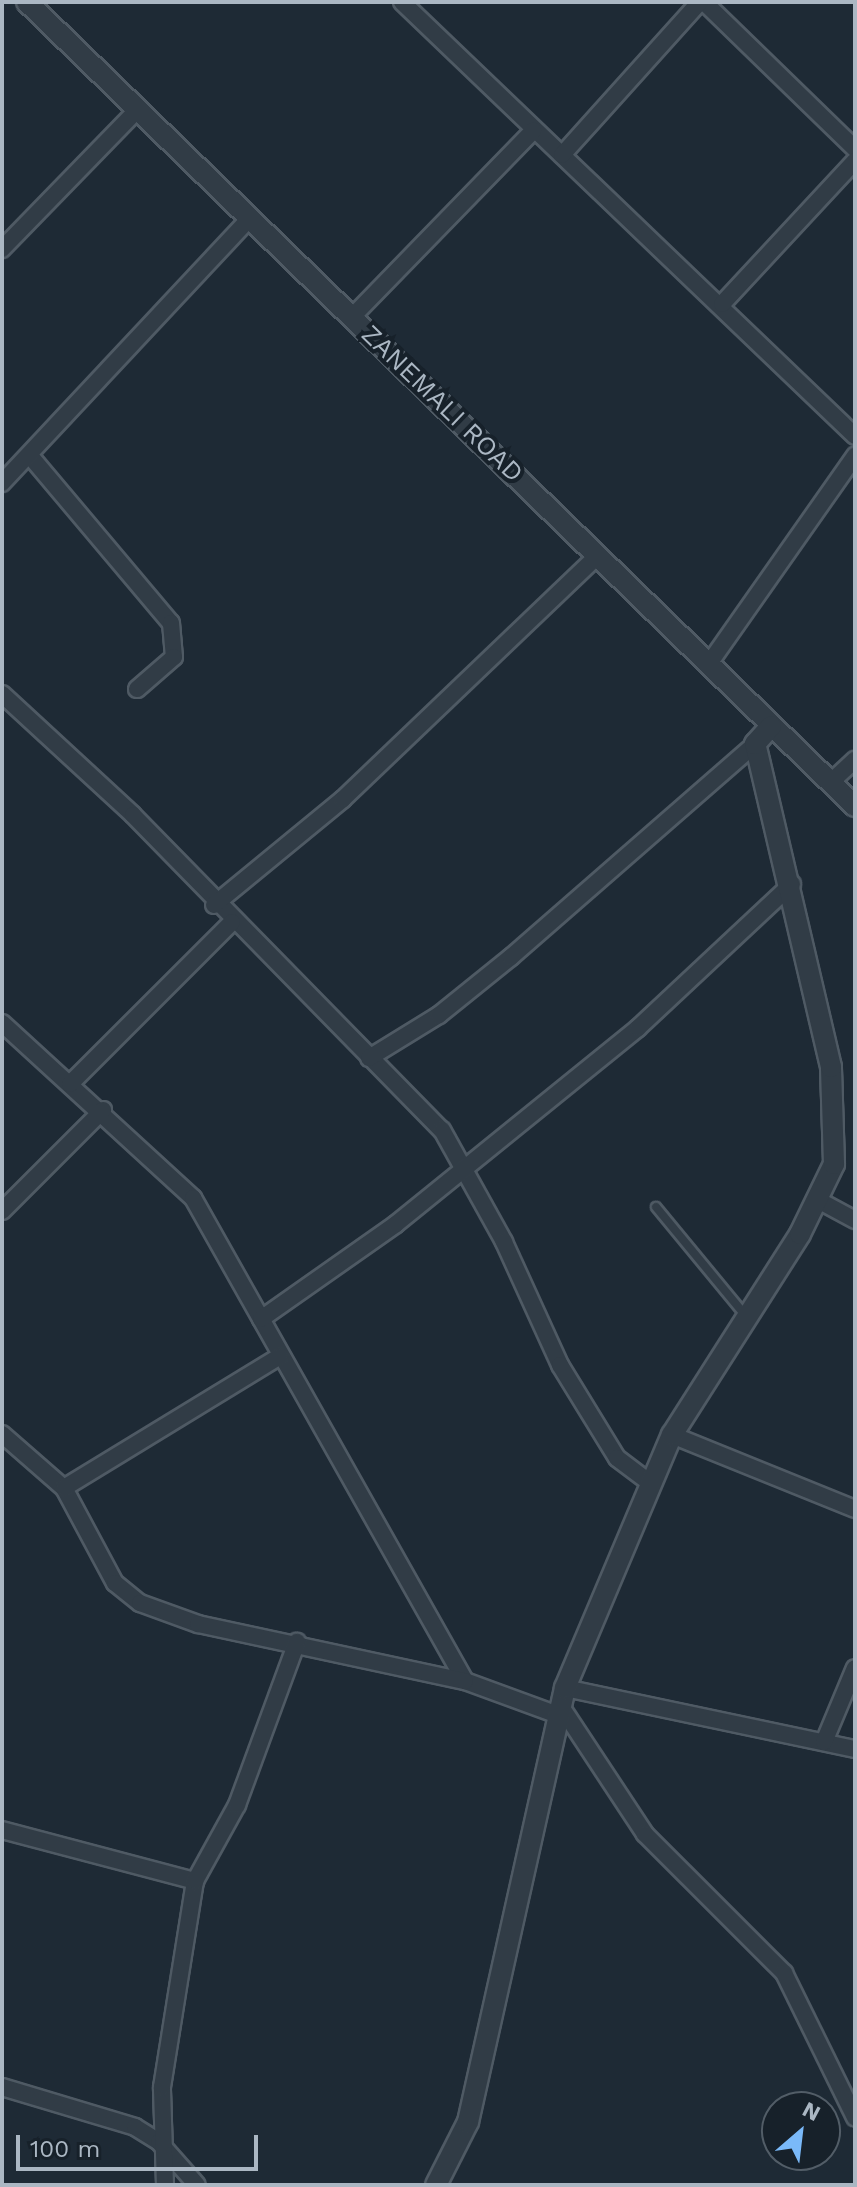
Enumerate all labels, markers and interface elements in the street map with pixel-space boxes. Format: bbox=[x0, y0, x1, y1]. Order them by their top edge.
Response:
street label: ZANEMALI ROAD bbox=[355, 319, 529, 489]
north arrow bbox=[761, 2091, 841, 2171]
text: N bbox=[798, 2096, 825, 2126]
scale bar bbox=[20, 2119, 262, 2169]
text: 100 m bbox=[30, 2135, 100, 2163]

